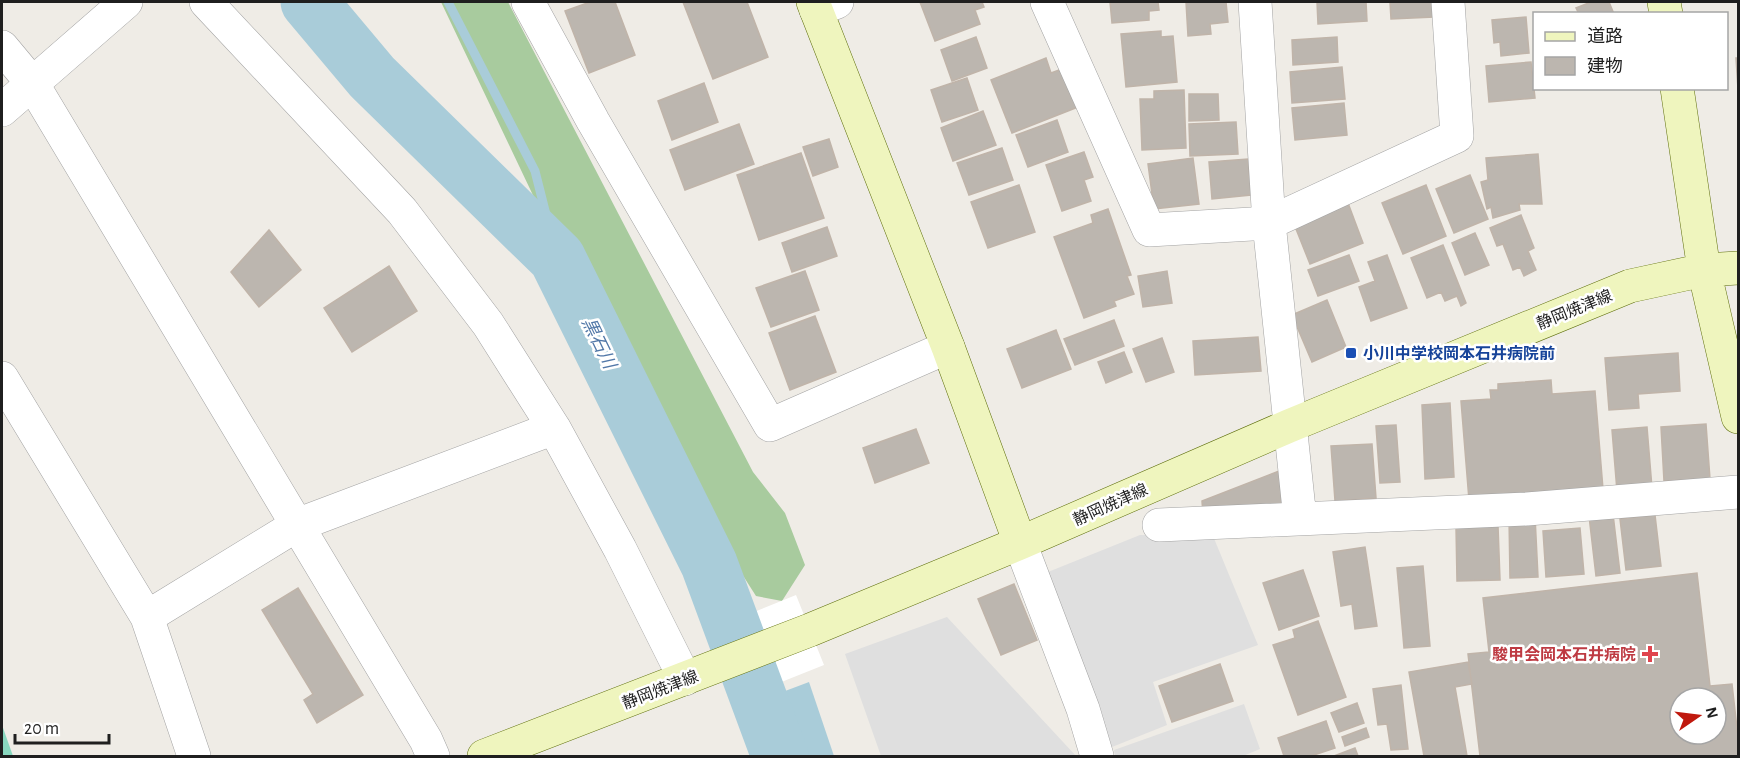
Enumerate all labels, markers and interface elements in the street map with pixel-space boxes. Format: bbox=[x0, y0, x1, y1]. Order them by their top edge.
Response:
legend bbox=[1533, 12, 1728, 90]
text: 道路 bbox=[1587, 26, 1623, 46]
text: 建物 bbox=[1587, 56, 1623, 76]
street label: 静岡焼津線 bbox=[1534, 287, 1614, 332]
water label: 黒石川 bbox=[578, 315, 620, 373]
place label: 小川中学校岡本石井病院前 bbox=[1363, 344, 1555, 362]
marker: 小川中学校岡本石井病院前 bbox=[1344, 346, 1358, 360]
street label: 静岡焼津線 bbox=[1070, 480, 1150, 528]
place label: 駿甲会岡本石井病院 bbox=[1492, 645, 1636, 663]
marker: 駿甲会岡本石井病院 bbox=[1641, 645, 1659, 663]
street label: 静岡焼津線 bbox=[620, 667, 701, 712]
north arrow bbox=[1668, 686, 1728, 746]
text: N bbox=[1702, 705, 1721, 720]
scale bar bbox=[15, 707, 110, 745]
text: 20 m bbox=[24, 720, 59, 738]

